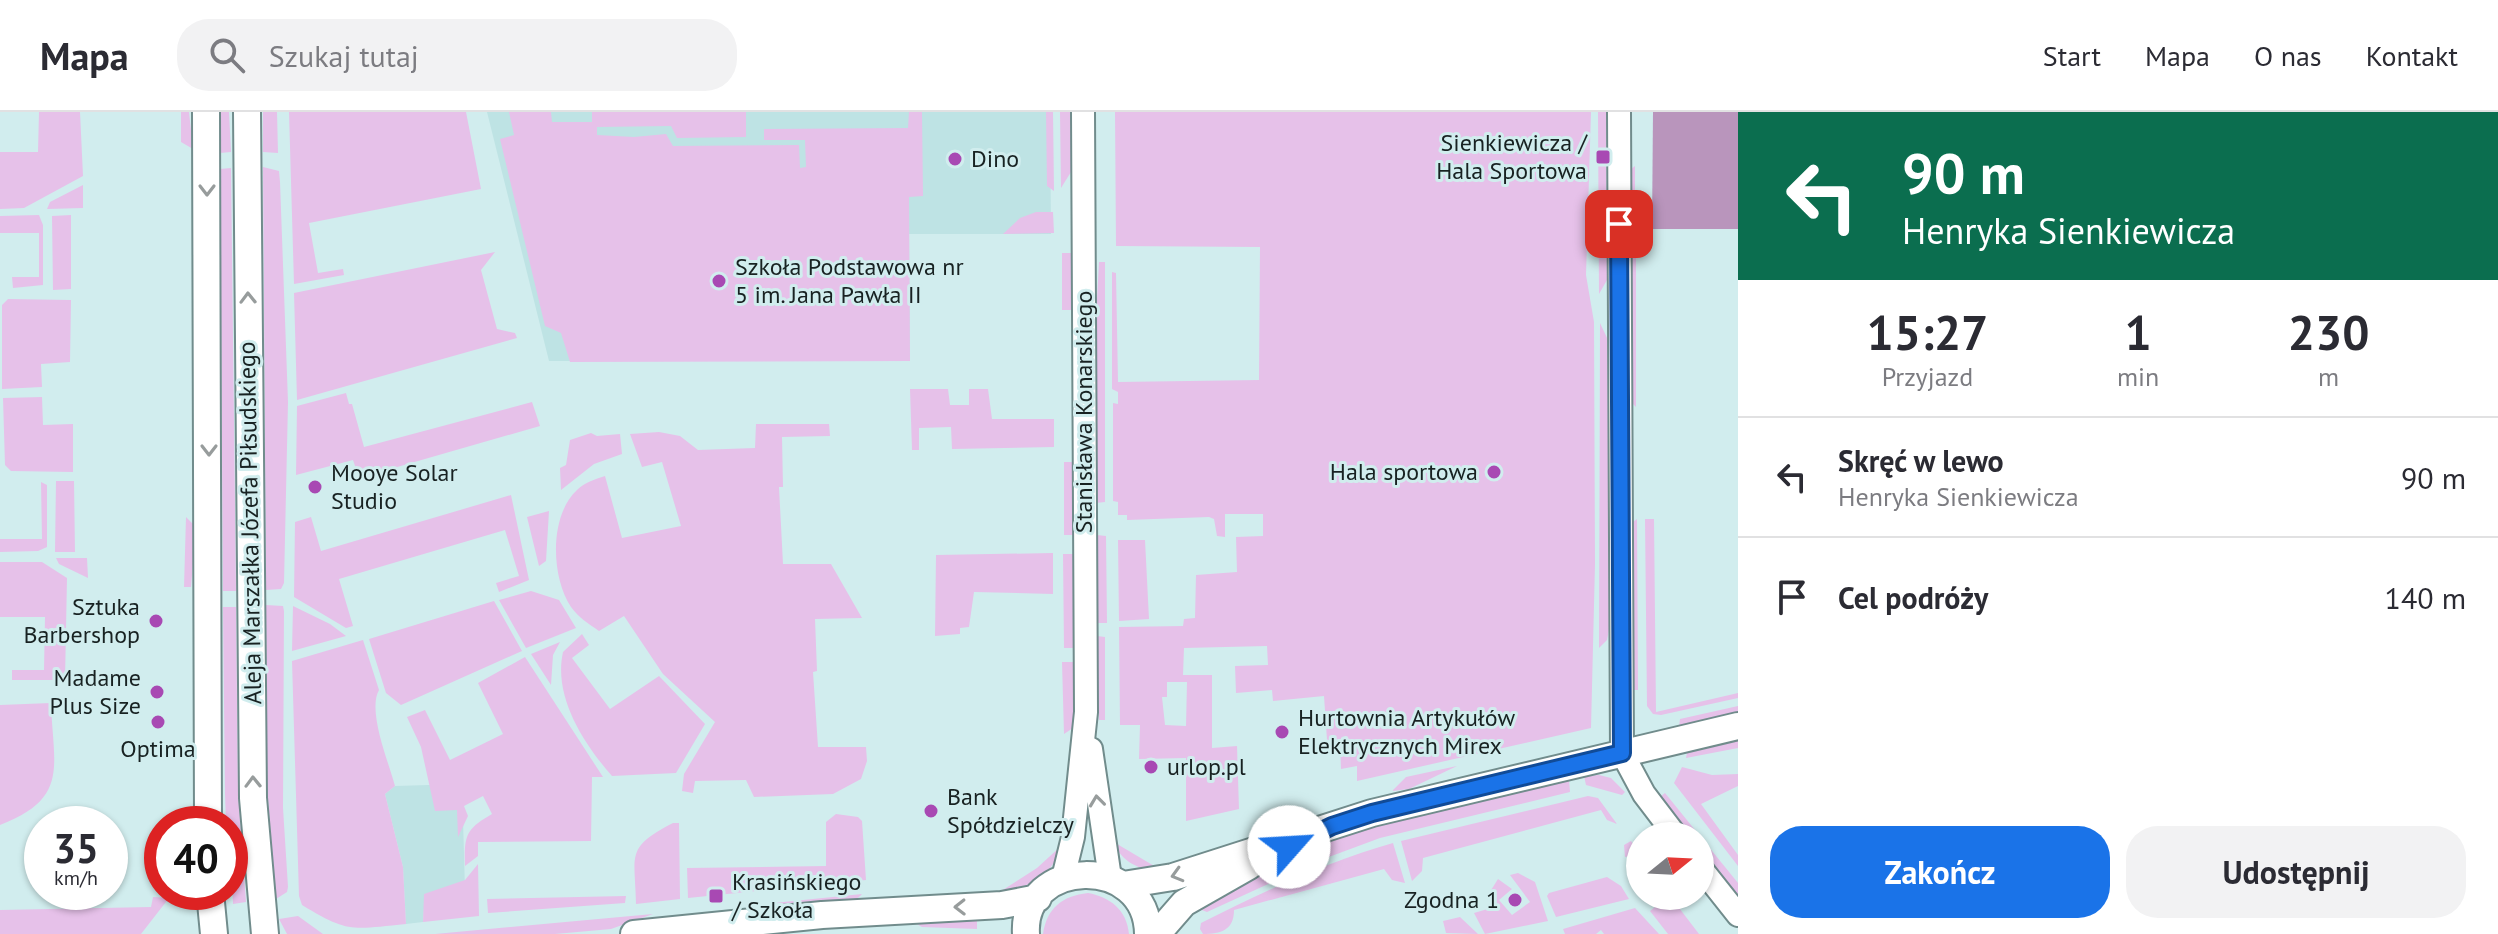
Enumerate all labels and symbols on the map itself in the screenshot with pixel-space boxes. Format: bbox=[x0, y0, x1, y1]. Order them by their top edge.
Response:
place label: Sienkiewicza / Hala Sportowa bbox=[1436, 127, 1588, 186]
place label: Dino bbox=[971, 143, 1019, 174]
marker: Sienkiewicza / Hala Sportowa bbox=[1594, 148, 1612, 166]
marker: Dino bbox=[946, 150, 964, 168]
one-way arrow bbox=[198, 184, 216, 197]
pin bbox=[1585, 190, 1653, 258]
place label: Szkoła Podstawowa nr 5 im. Jana Pawła II bbox=[735, 251, 964, 310]
marker: Szkoła Podstawowa nr 5 im. Jana Pawła II bbox=[710, 272, 728, 290]
one-way arrow bbox=[239, 291, 257, 304]
street label: Stanisława Konarskiego bbox=[1068, 291, 1099, 533]
street label: Aleja Marszałka Józefa Piłsudskiego bbox=[231, 341, 268, 705]
one-way arrow bbox=[200, 444, 218, 457]
place label: Hala sportowa bbox=[1330, 456, 1478, 487]
place label: Mooye Solar Studio bbox=[331, 457, 458, 516]
marker: Hala sportowa bbox=[1485, 463, 1503, 481]
marker: Mooye Solar Studio bbox=[306, 478, 324, 496]
place label: Sztuka Barbershop bbox=[24, 591, 140, 650]
marker: Sztuka Barbershop bbox=[147, 612, 165, 630]
place label: Madame Plus Size bbox=[49, 662, 141, 721]
marker: Madame Plus Size bbox=[148, 683, 166, 701]
place label: Hurtownia Artykułów Elektrycznych Mirex bbox=[1298, 702, 1515, 761]
marker: Optima bbox=[149, 713, 167, 731]
marker: Hurtownia Artykułów Elektrycznych Mirex bbox=[1273, 723, 1291, 741]
place label: Optima bbox=[120, 733, 196, 764]
place label: urlop.pl bbox=[1167, 751, 1246, 782]
marker: urlop.pl bbox=[1142, 758, 1160, 776]
one-way arrow bbox=[244, 775, 262, 788]
place label: Bank Spółdzielczy bbox=[947, 781, 1074, 840]
one-way arrow bbox=[1089, 794, 1106, 808]
marker: Bank Spółdzielczy bbox=[922, 802, 940, 820]
position arrow bbox=[1247, 805, 1331, 889]
speed limit sign: 40 bbox=[144, 806, 248, 910]
north arrow bbox=[1626, 822, 1714, 910]
place label: Krasińskiego / Szkoła bbox=[731, 866, 861, 925]
one-way arrow bbox=[1171, 866, 1185, 882]
place label: Zgodna 1 bbox=[1404, 884, 1499, 915]
marker: Krasińskiego / Szkoła bbox=[707, 887, 725, 905]
marker: Zgodna 1 bbox=[1506, 891, 1524, 909]
one-way arrow bbox=[953, 899, 966, 916]

